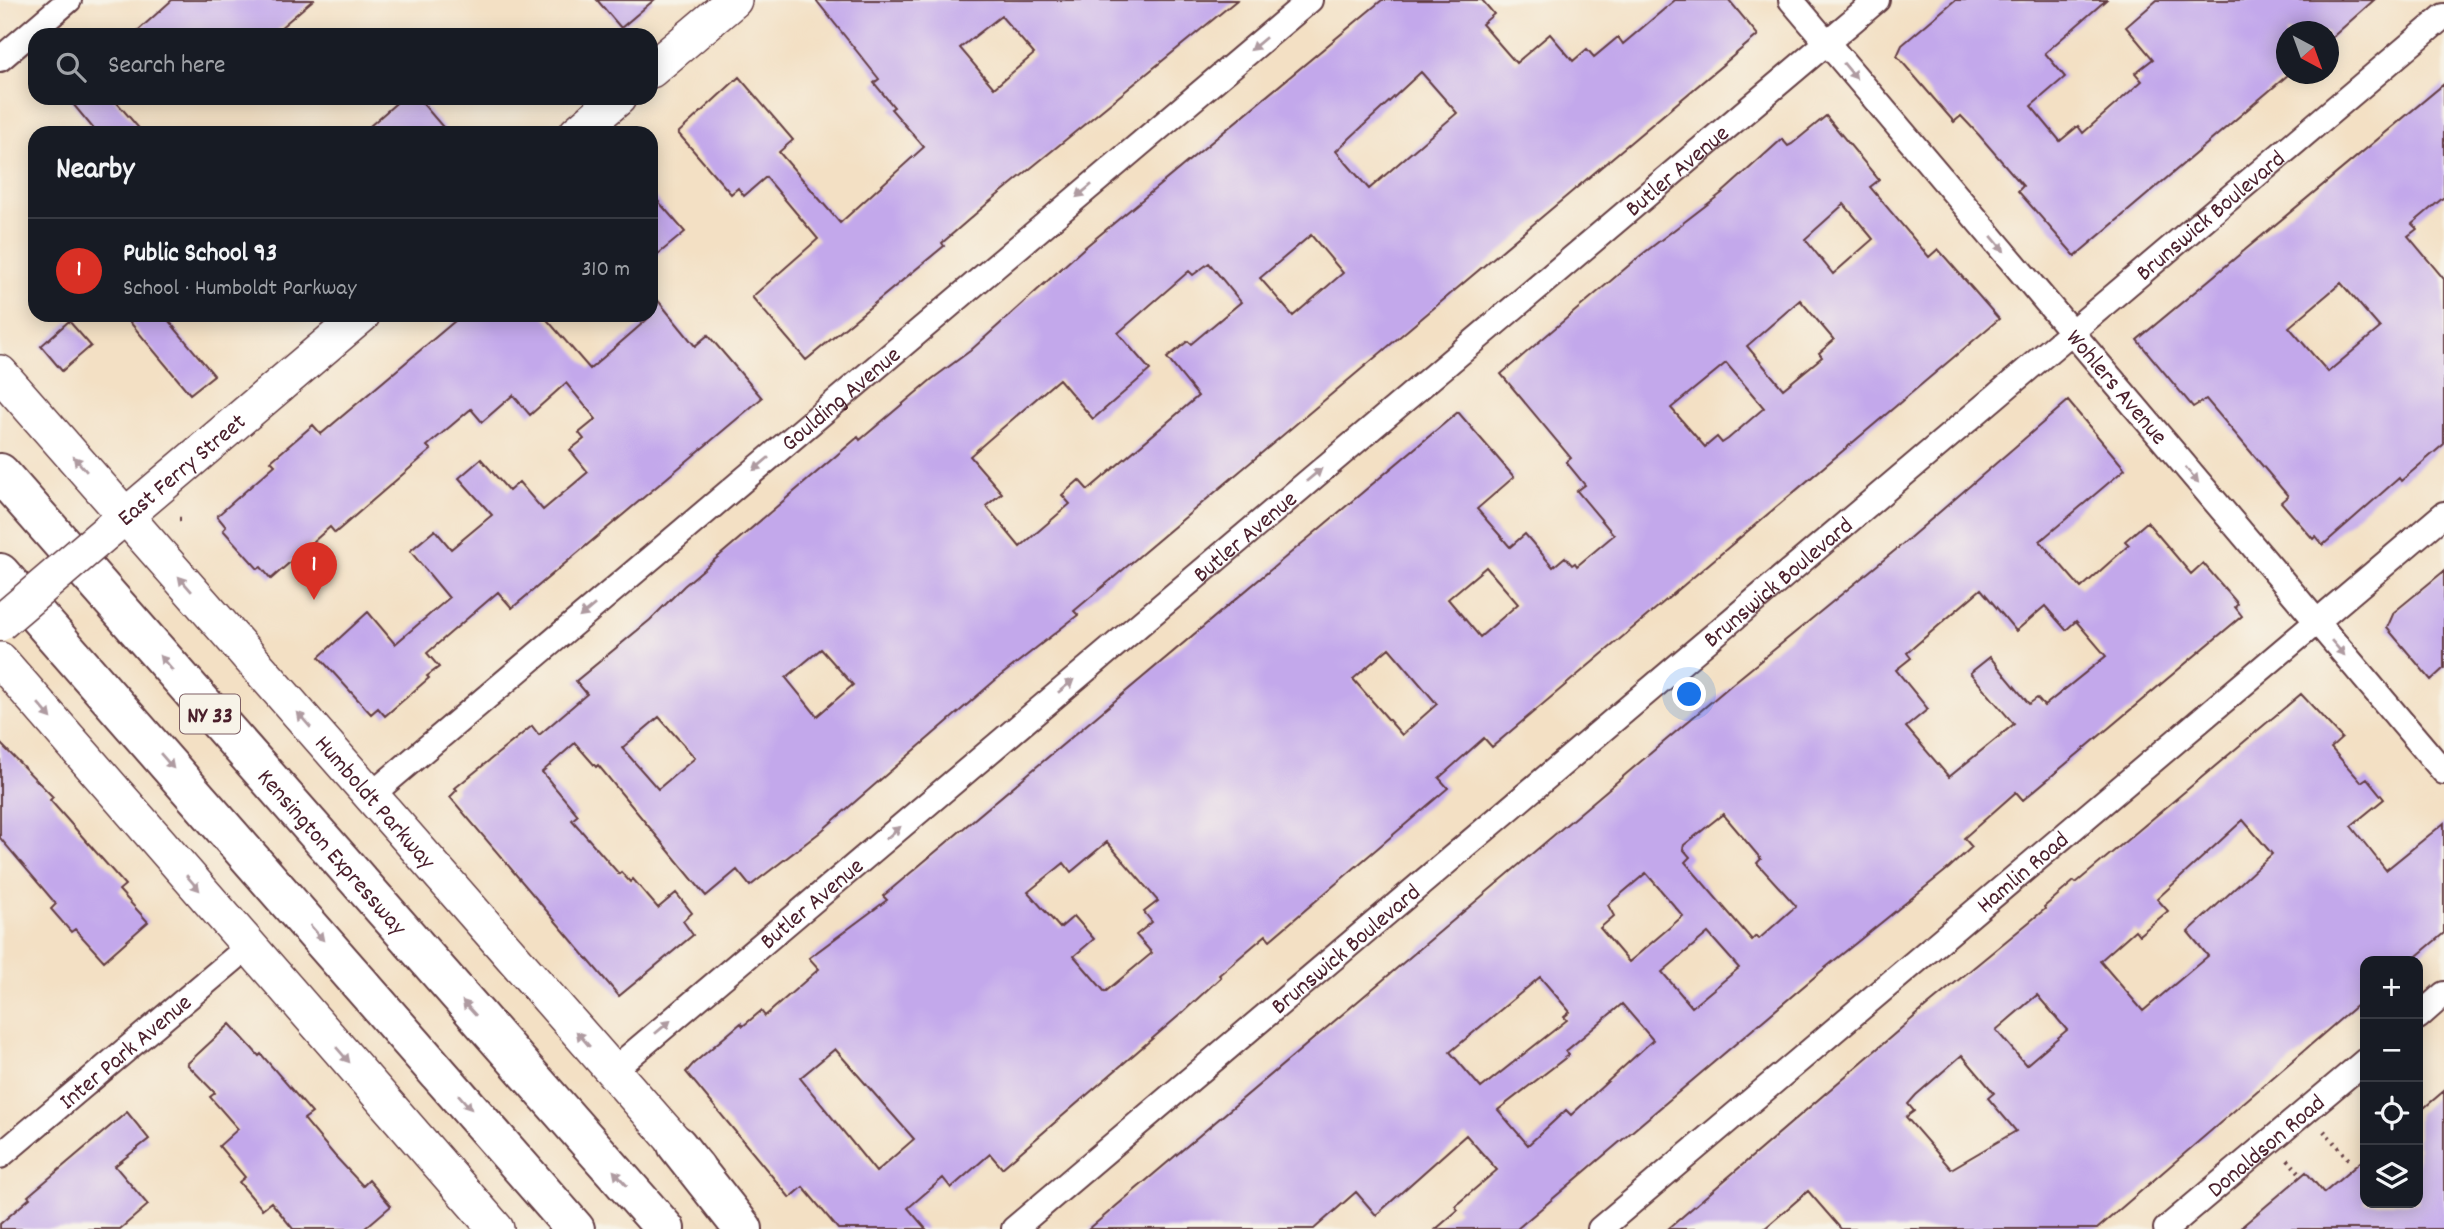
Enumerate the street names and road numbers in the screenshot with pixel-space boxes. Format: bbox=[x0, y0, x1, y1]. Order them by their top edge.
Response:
street label: Butler Avenue bbox=[1619, 118, 1738, 226]
street label: Brunswick Boulevard bbox=[2129, 144, 2294, 290]
street label: Wohlers Avenue bbox=[2057, 323, 2174, 453]
street label: Goulding Avenue bbox=[775, 340, 909, 461]
street label: East Ferry Street bbox=[111, 406, 255, 536]
street label: Butler Avenue bbox=[1187, 484, 1306, 592]
street label: Brunswick Boulevard bbox=[1697, 510, 1862, 657]
road number: NY 33 bbox=[180, 694, 240, 734]
street label: Humboldt Parkway bbox=[305, 729, 443, 879]
street label: Kensington Expressway bbox=[248, 763, 414, 945]
street label: Hamlin Road bbox=[1970, 825, 2077, 923]
street label: Butler Avenue bbox=[753, 851, 872, 959]
street label: Brunswick Boulevard bbox=[1265, 877, 1429, 1024]
street label: Inter Park Avenue bbox=[53, 987, 200, 1119]
street label: Donaldson Road bbox=[2201, 1088, 2334, 1207]

